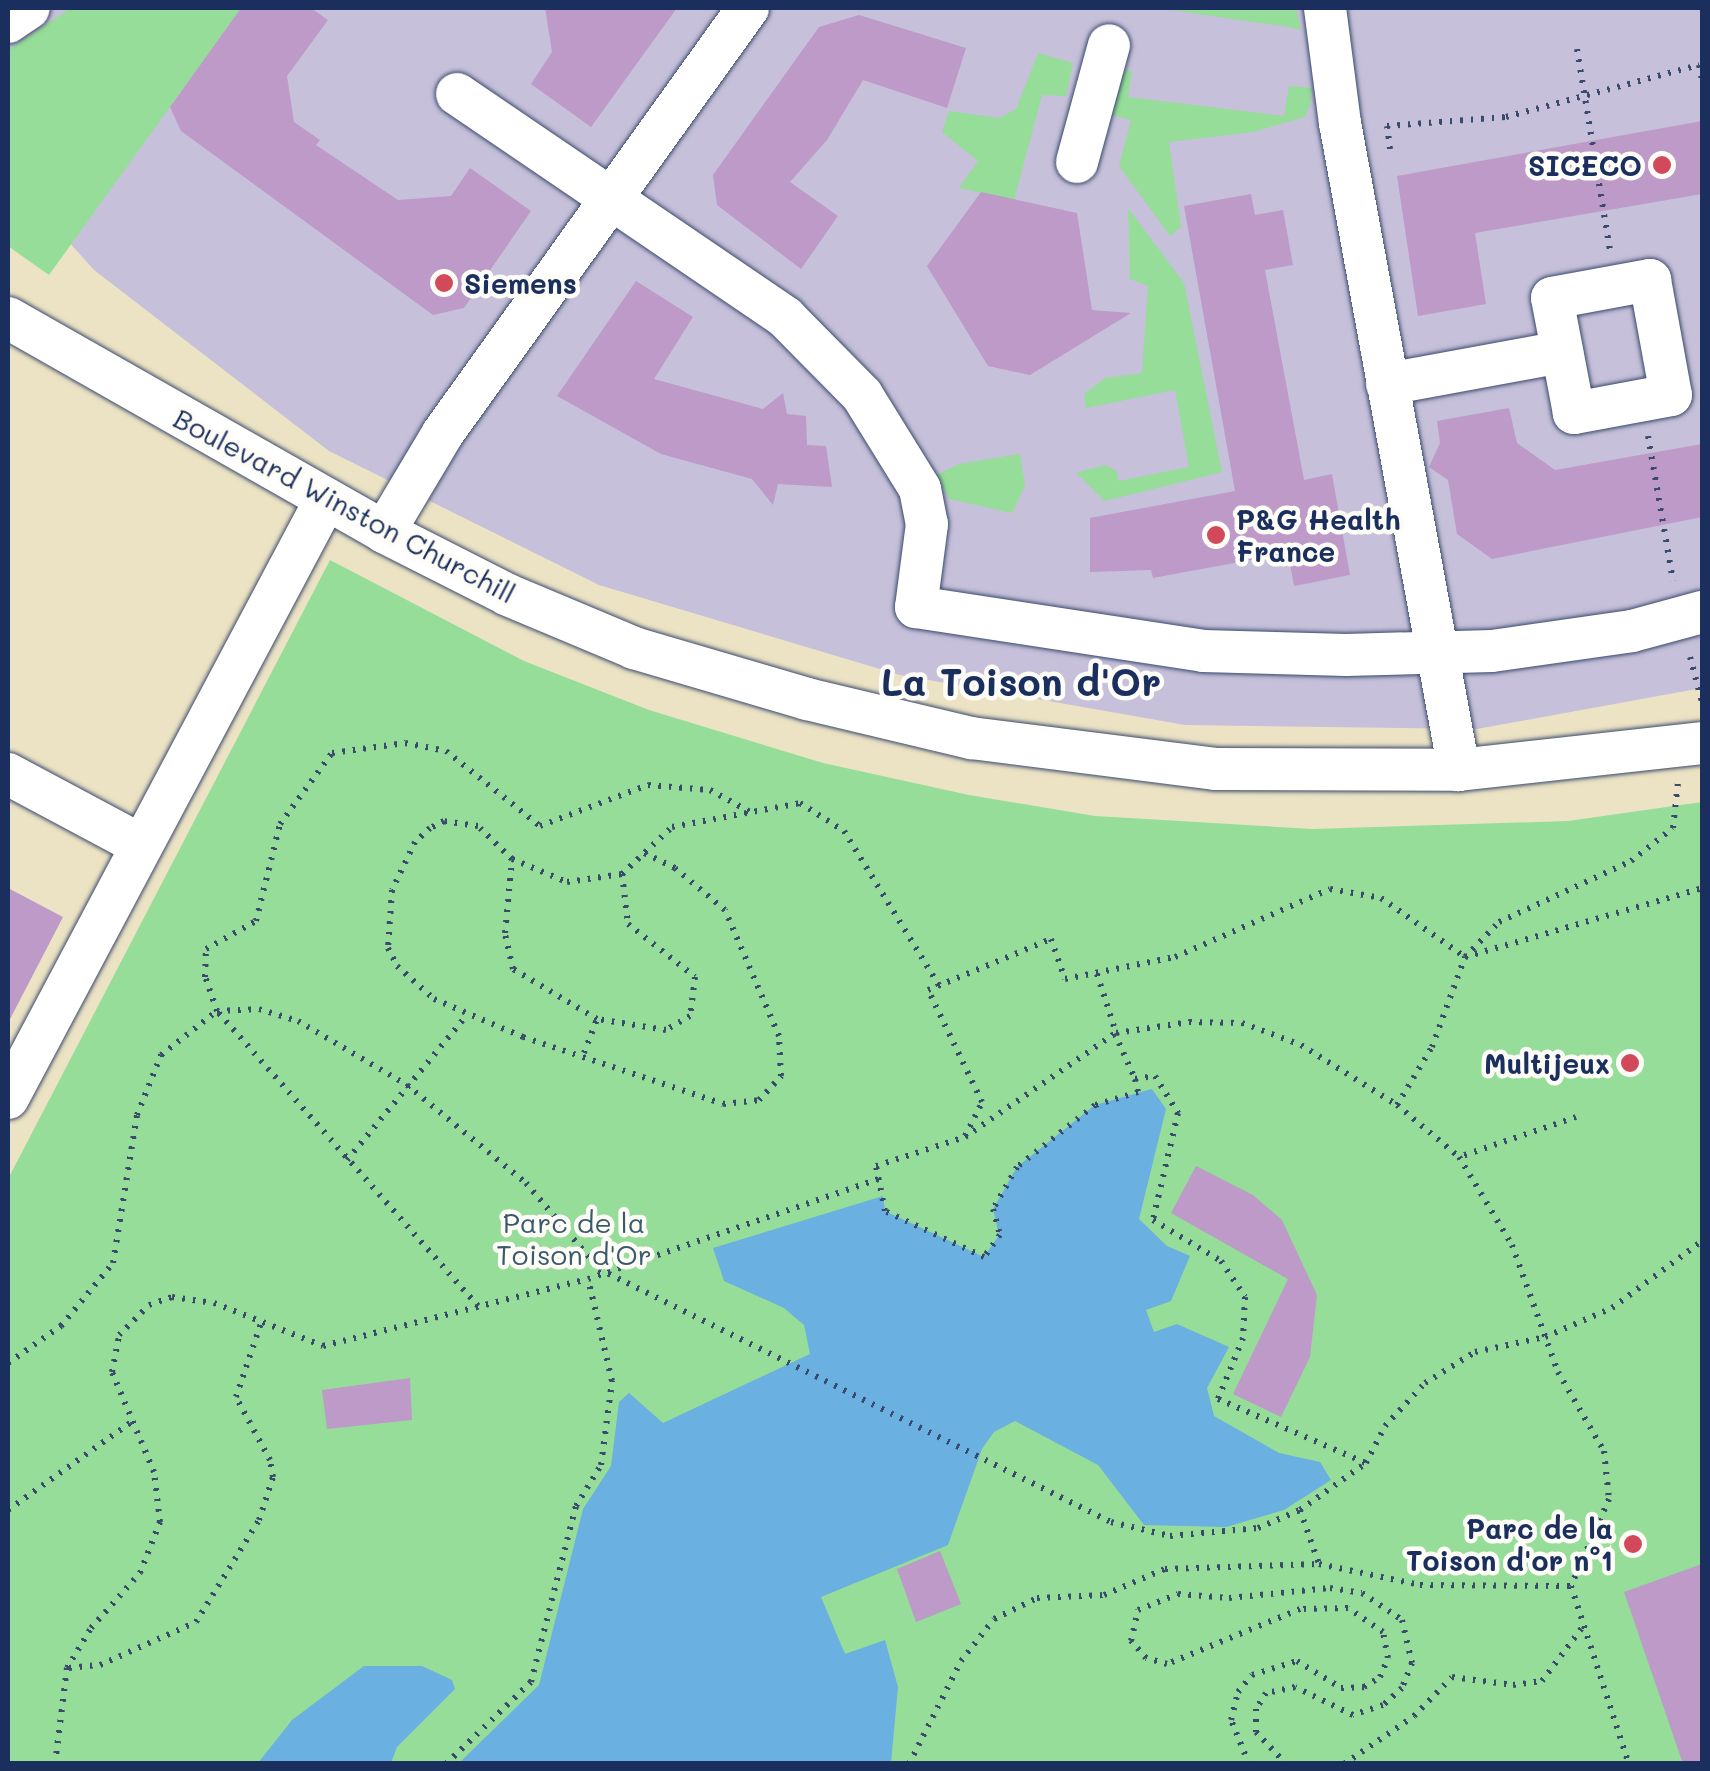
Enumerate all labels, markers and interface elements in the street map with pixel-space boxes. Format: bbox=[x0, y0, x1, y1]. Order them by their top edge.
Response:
place label: SICECO bbox=[1528, 148, 1642, 182]
marker: SICECO bbox=[1651, 154, 1673, 176]
place label: Siemens bbox=[464, 266, 577, 300]
marker: Siemens bbox=[433, 272, 455, 294]
street label: Boulevard Winston Churchill bbox=[168, 400, 522, 610]
place label: P&G Health France bbox=[1236, 502, 1400, 568]
marker: P&G Health France bbox=[1205, 524, 1227, 546]
district label: La Toison d'Or bbox=[881, 659, 1161, 705]
place label: Multijeux bbox=[1484, 1046, 1610, 1080]
marker: Multijeux bbox=[1619, 1052, 1641, 1074]
park label: Parc de la Toison d'Or bbox=[496, 1205, 652, 1271]
place label: Parc de la Toison d'or n°1 bbox=[1406, 1511, 1613, 1577]
marker: Parc de la Toison d'or n°1 bbox=[1622, 1533, 1644, 1555]

